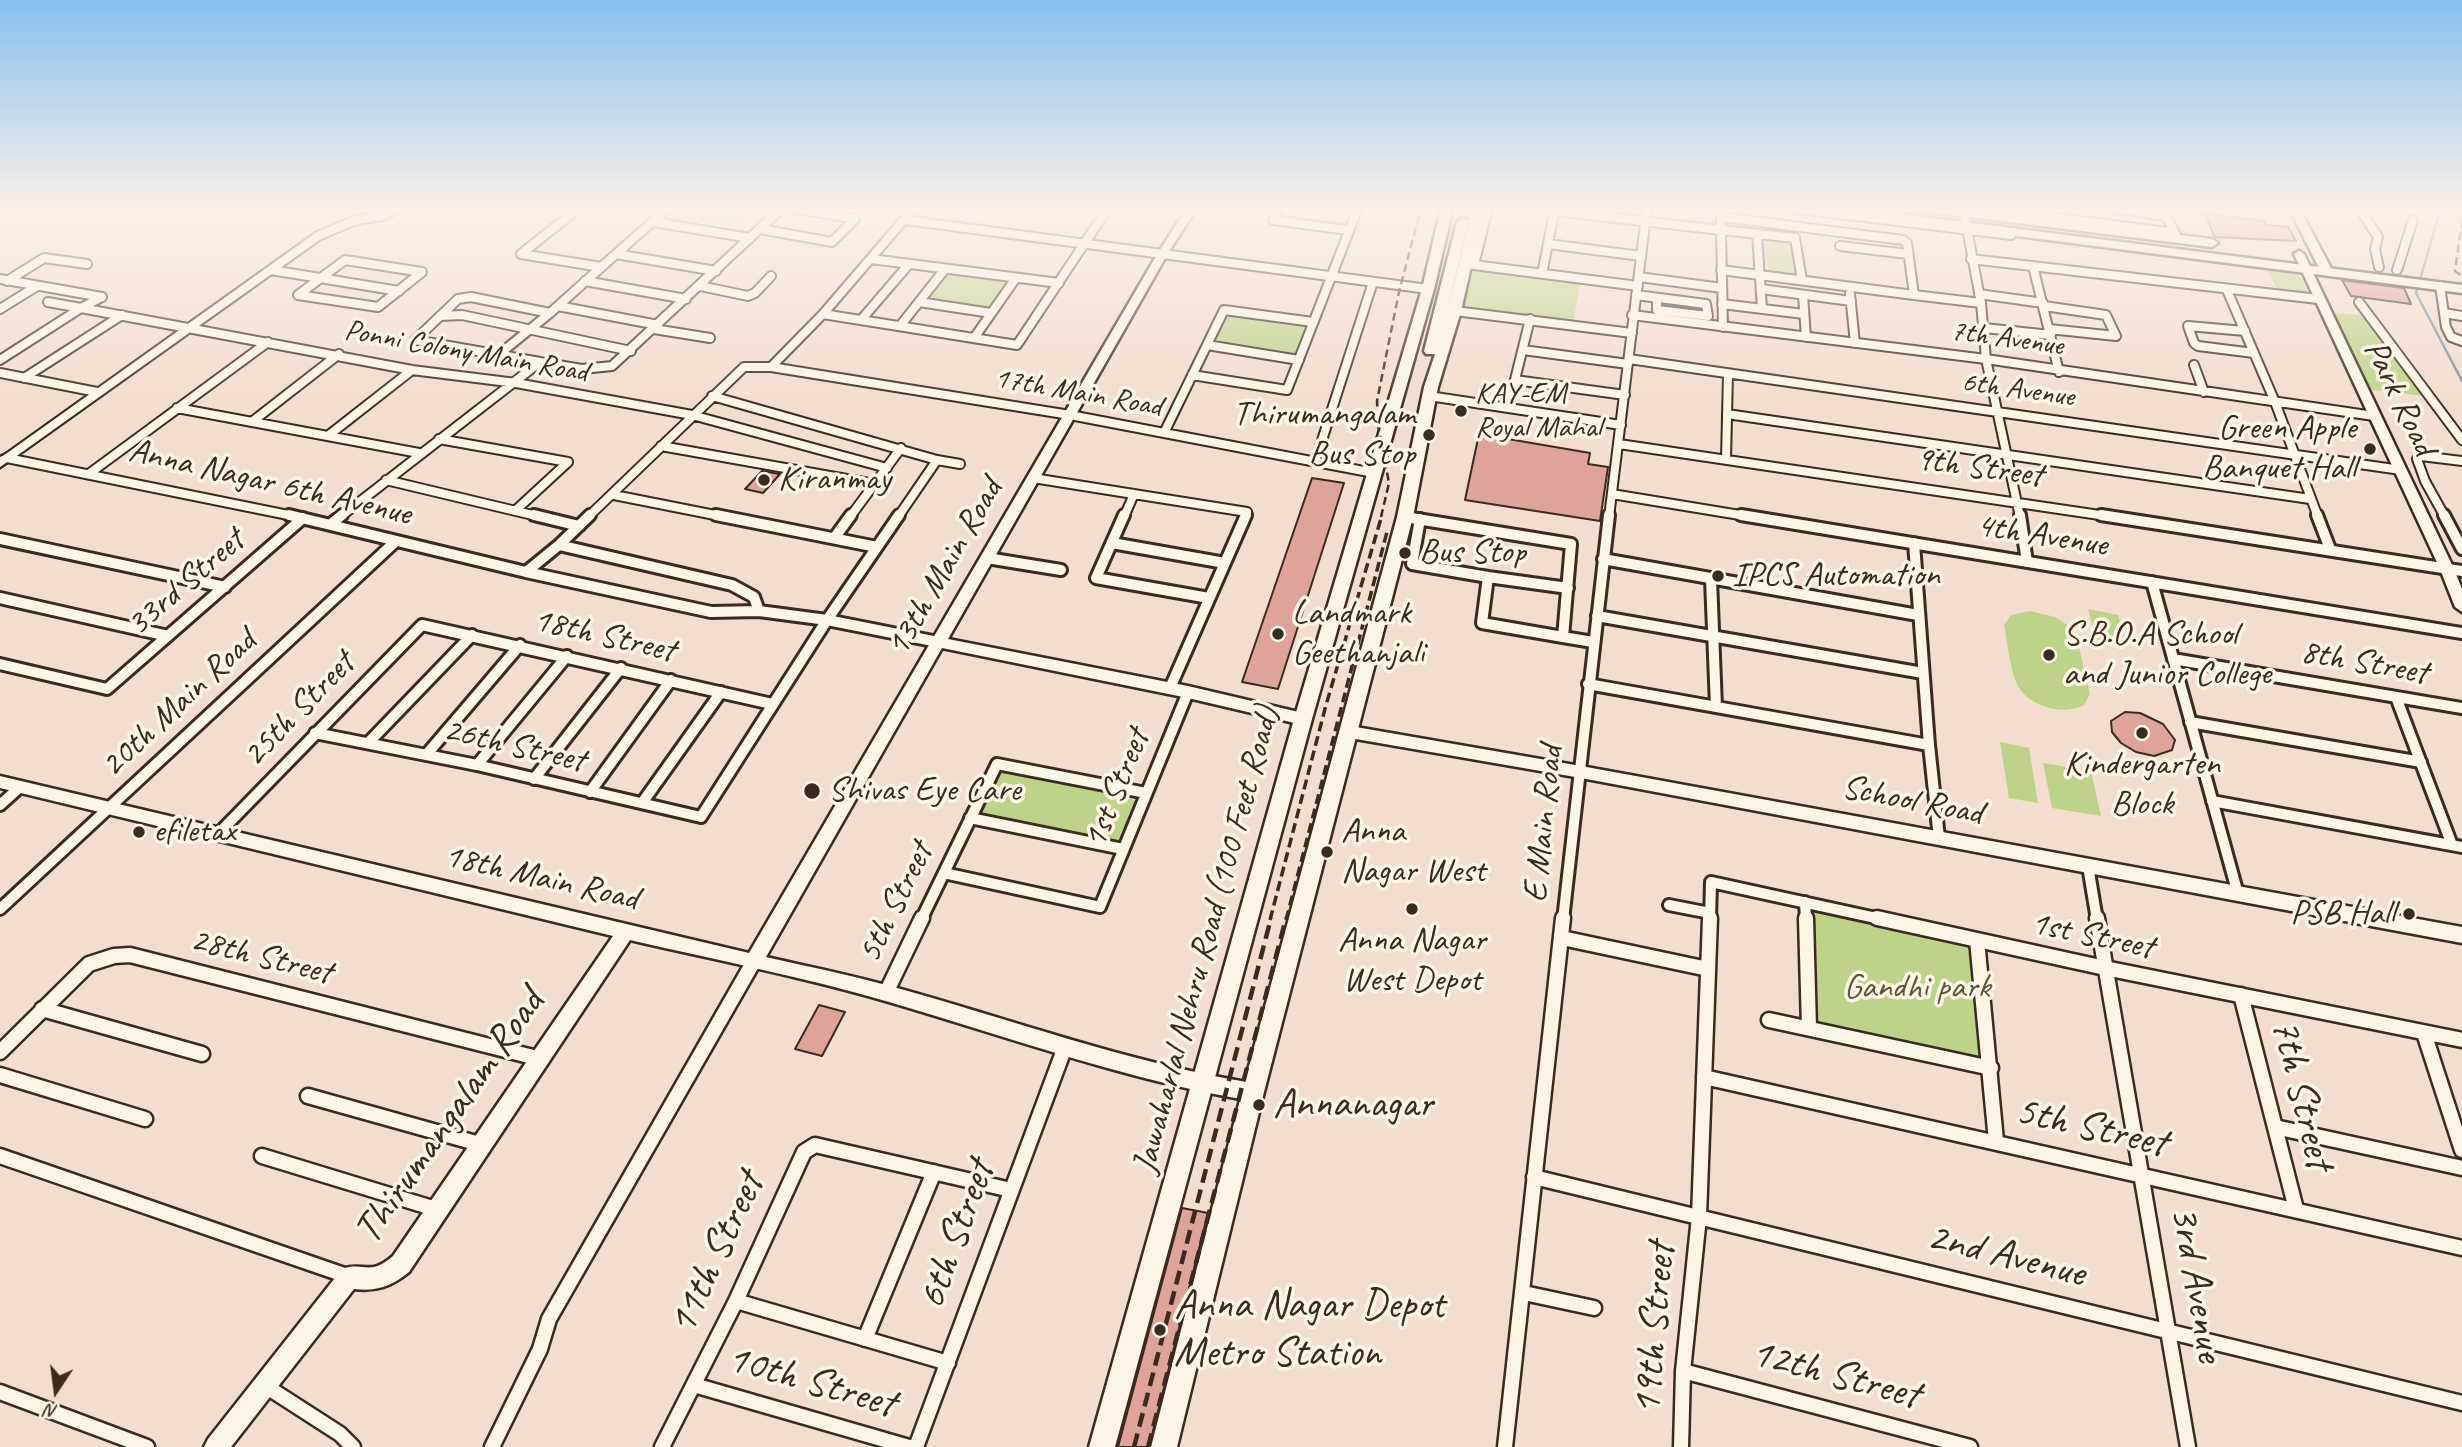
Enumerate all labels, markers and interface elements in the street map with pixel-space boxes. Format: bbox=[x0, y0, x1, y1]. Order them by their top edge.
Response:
street label: Ponni Colony Main Road bbox=[342, 313, 590, 391]
street label: 7th Avenue bbox=[1948, 313, 2066, 365]
street label: Park Road bbox=[2353, 334, 2445, 462]
street label: 17th Main Road bbox=[992, 361, 1164, 425]
street label: 6th Avenue bbox=[1959, 364, 2077, 416]
place label: KAY-EM Royal Mahal bbox=[1475, 376, 1601, 446]
place label: Thirumangalam Bus Stop bbox=[1233, 394, 1415, 476]
marker: KAY-EM Royal Mahal bbox=[1453, 403, 1469, 419]
place label: Green Apple Banquet Hall bbox=[2202, 408, 2356, 490]
marker: Thirumangalam Bus Stop bbox=[1421, 427, 1437, 443]
street label: Anna Nagar 6th Avenue bbox=[125, 430, 415, 536]
street label: 9th Street bbox=[1913, 438, 2045, 498]
marker: Green Apple Banquet Hall bbox=[2362, 441, 2378, 457]
place label: Kiranmay bbox=[778, 459, 891, 501]
marker: Kiranmay bbox=[756, 472, 772, 488]
street label: 13th Main Road bbox=[877, 472, 1013, 664]
street label: 4th Avenue bbox=[1973, 505, 2111, 567]
street label: 33rd Street bbox=[118, 520, 254, 646]
place label: Bus Stop bbox=[1419, 532, 1525, 574]
marker: Bus Stop bbox=[1397, 545, 1413, 561]
place label: IPCS Automation bbox=[1732, 555, 1940, 597]
marker: IPCS Automation bbox=[1710, 568, 1726, 584]
place label: Landmark Geethanjali bbox=[1292, 593, 1424, 675]
street label: 18th Street bbox=[529, 599, 679, 673]
place label: S.B.O.A School and Junior College bbox=[2063, 614, 2271, 696]
street label: 20th Main Road bbox=[93, 621, 265, 787]
marker: Landmark Geethanjali bbox=[1270, 626, 1286, 642]
street label: 8th Street bbox=[2297, 631, 2431, 695]
street label: 25th Street bbox=[234, 644, 364, 776]
marker: S.B.O.A School and Junior College bbox=[2041, 647, 2057, 663]
street label: Jawaharlal Nehru Road (100 Feet Road) bbox=[1124, 702, 1290, 1178]
street label: 26th Street bbox=[439, 709, 589, 783]
street label: 1st Street bbox=[1074, 724, 1160, 854]
marker: Kindergarten Block bbox=[2134, 725, 2150, 741]
street label: E Main Road bbox=[1515, 744, 1573, 904]
place label: Kindergarten Block bbox=[2064, 744, 2220, 826]
street label: School Road bbox=[1838, 767, 1986, 835]
place label: Shivas Eye Care bbox=[828, 770, 1021, 812]
marker: Shivas Eye Care bbox=[802, 781, 822, 801]
place label: efiletax bbox=[153, 811, 236, 853]
place label: Anna Nagar West bbox=[1341, 811, 1485, 893]
marker: efiletax bbox=[131, 824, 147, 840]
street label: 18th Main Road bbox=[440, 835, 642, 921]
street label: 5th Street bbox=[849, 836, 943, 970]
marker: Anna Nagar West bbox=[1319, 844, 1335, 860]
place label: PSB Hall bbox=[2290, 893, 2395, 935]
marker: Anna Nagar West Depot bbox=[1404, 901, 1420, 917]
street label: 1st Street bbox=[2027, 903, 2157, 969]
marker: PSB Hall bbox=[2401, 906, 2417, 922]
street label: 28th Street bbox=[186, 919, 336, 995]
place label: Anna Nagar West Depot bbox=[1338, 920, 1486, 1002]
park label: Gandhi park bbox=[1844, 967, 1990, 1009]
street label: Thirumangalam Road bbox=[344, 980, 556, 1254]
street label: 7th Street bbox=[2258, 1013, 2344, 1175]
place label: Annanagar bbox=[1273, 1080, 1433, 1130]
street label: 5th Street bbox=[2011, 1086, 2171, 1170]
marker: Annanagar bbox=[1251, 1097, 1267, 1113]
street label: 6th Street bbox=[907, 1154, 1007, 1316]
street label: 11th Street bbox=[658, 1165, 776, 1343]
street label: 3rd Avenue bbox=[2158, 1202, 2234, 1366]
street label: 2nd Avenue bbox=[1922, 1212, 2090, 1300]
street label: 19th Street bbox=[1622, 1241, 1688, 1417]
place label: Anna Nagar Depot Metro Station bbox=[1174, 1281, 1444, 1380]
marker: Anna Nagar Depot Metro Station bbox=[1152, 1322, 1168, 1338]
street label: 12th Street bbox=[1745, 1328, 1925, 1422]
street label: 10th Street bbox=[721, 1334, 901, 1430]
north arrow bbox=[21, 1356, 91, 1426]
text: N bbox=[43, 1398, 60, 1424]

